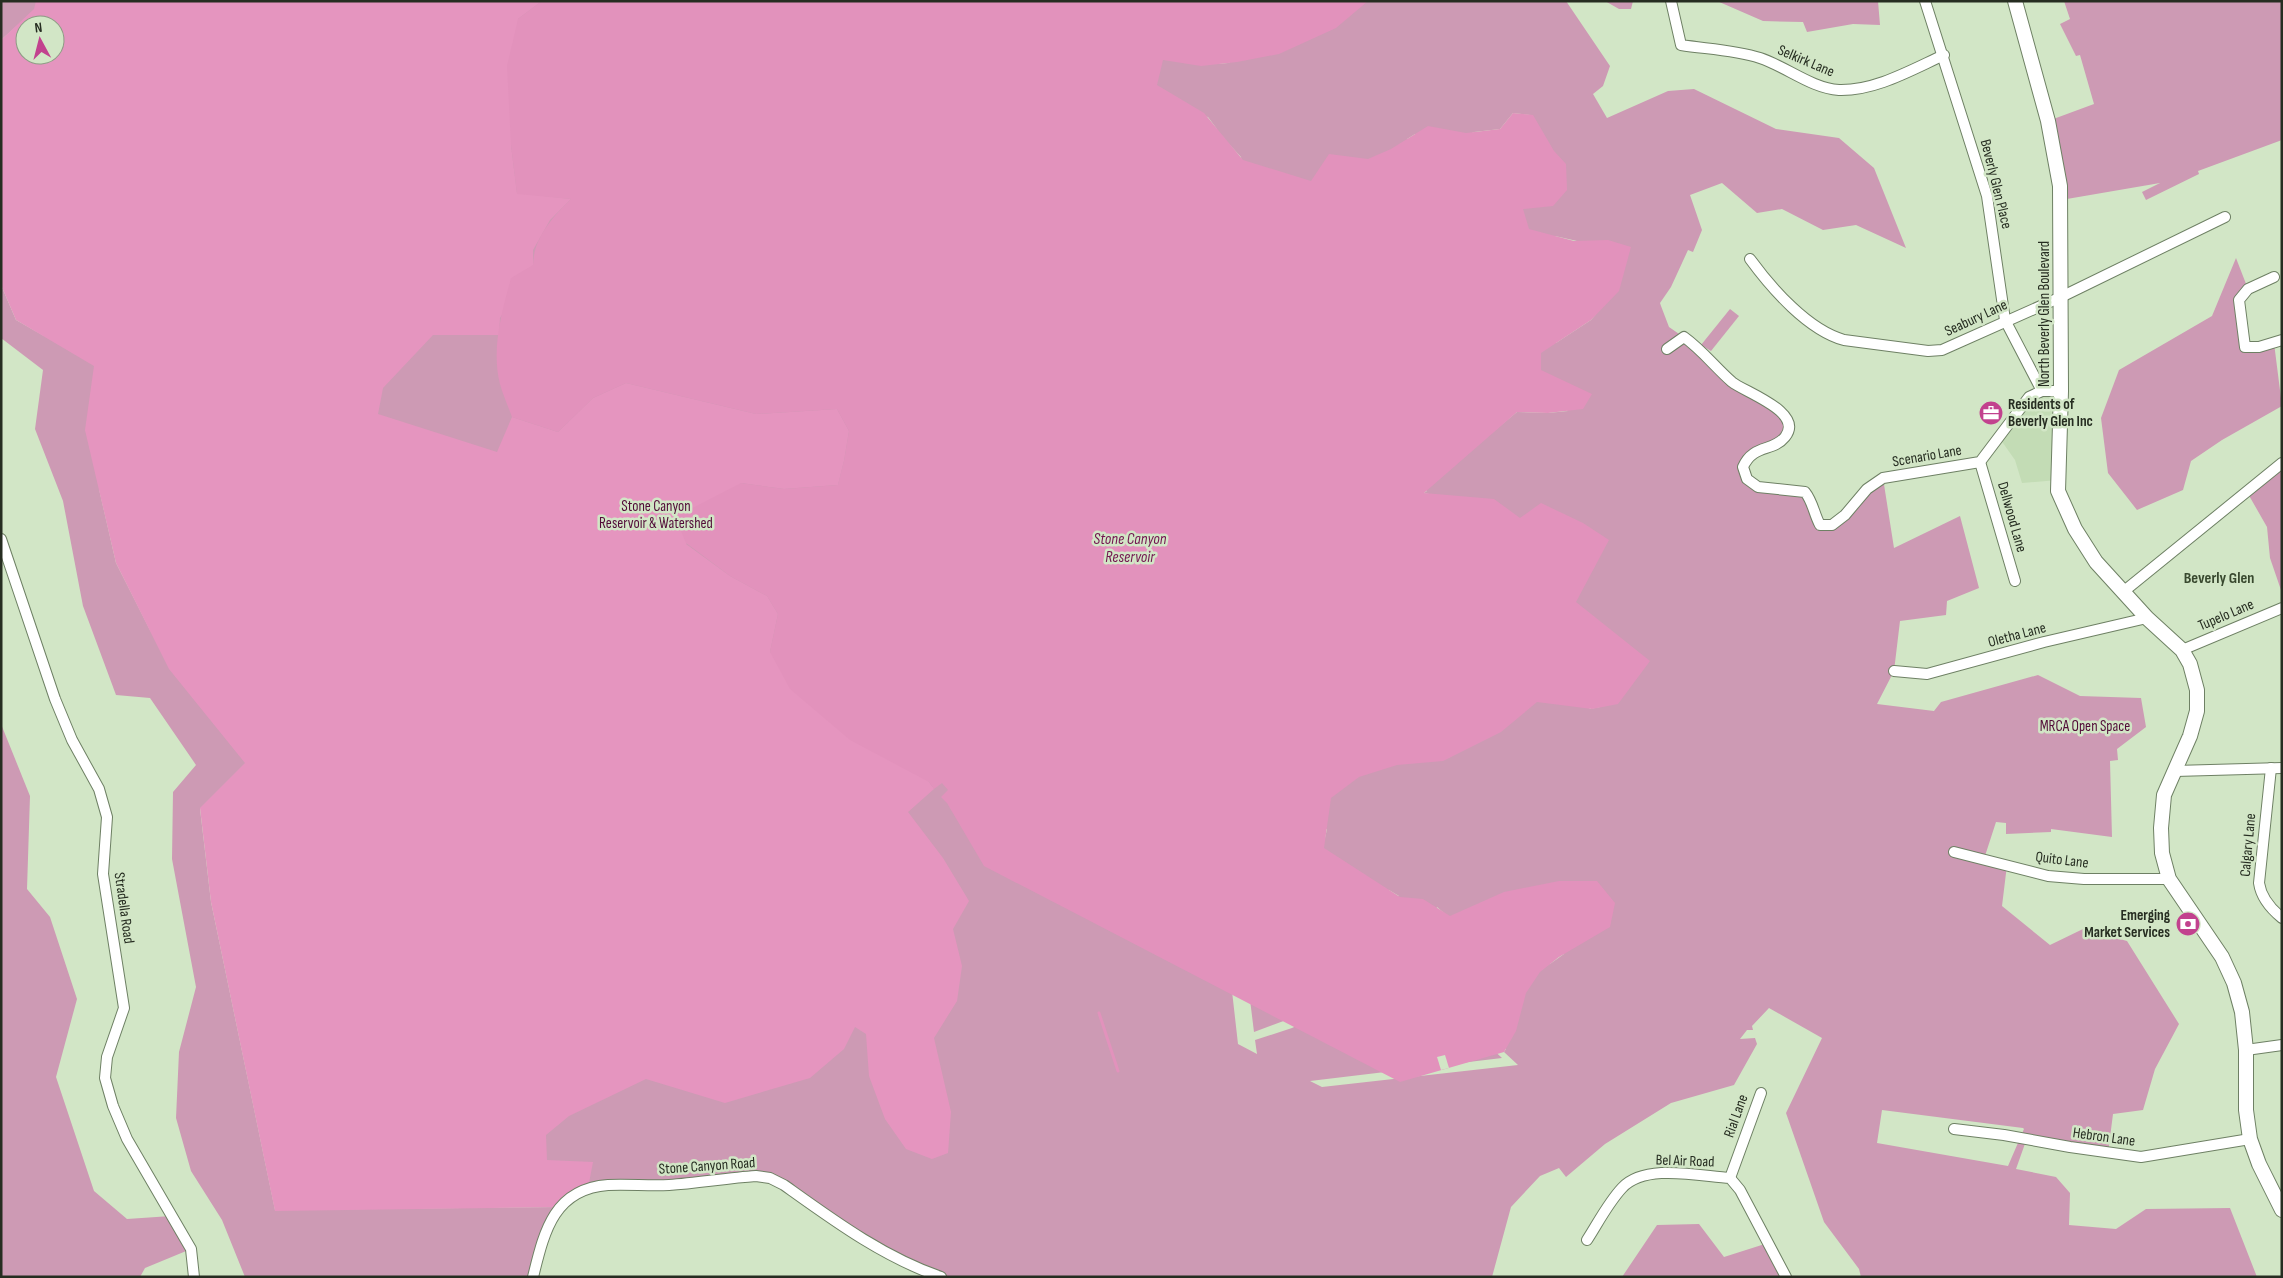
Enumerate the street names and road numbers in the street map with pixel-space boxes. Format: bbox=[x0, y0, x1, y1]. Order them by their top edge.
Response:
street label: Selkirk Lane bbox=[1775, 41, 1837, 81]
street label: Beverly Glen Place bbox=[1976, 137, 2016, 231]
street label: North Beverly Glen Boulevard bbox=[2035, 241, 2054, 387]
street label: Seabury Lane bbox=[1942, 295, 2010, 341]
street label: Scenario Lane bbox=[1891, 441, 1963, 471]
street label: Dellwood Lane bbox=[1993, 480, 2031, 554]
street label: Tupelo Lane bbox=[2195, 595, 2257, 635]
street label: Oletha Lane bbox=[1986, 618, 2048, 652]
street label: Calgary Lane bbox=[2236, 813, 2260, 877]
street label: Quito Lane bbox=[2034, 847, 2090, 873]
street label: Stradella Road bbox=[110, 871, 138, 945]
street label: Rial Lane bbox=[1719, 1092, 1753, 1140]
street label: Hebron Lane bbox=[2072, 1123, 2136, 1151]
street label: Bel Air Road bbox=[1655, 1150, 1715, 1172]
street label: Stone Canyon Road bbox=[658, 1153, 756, 1179]

